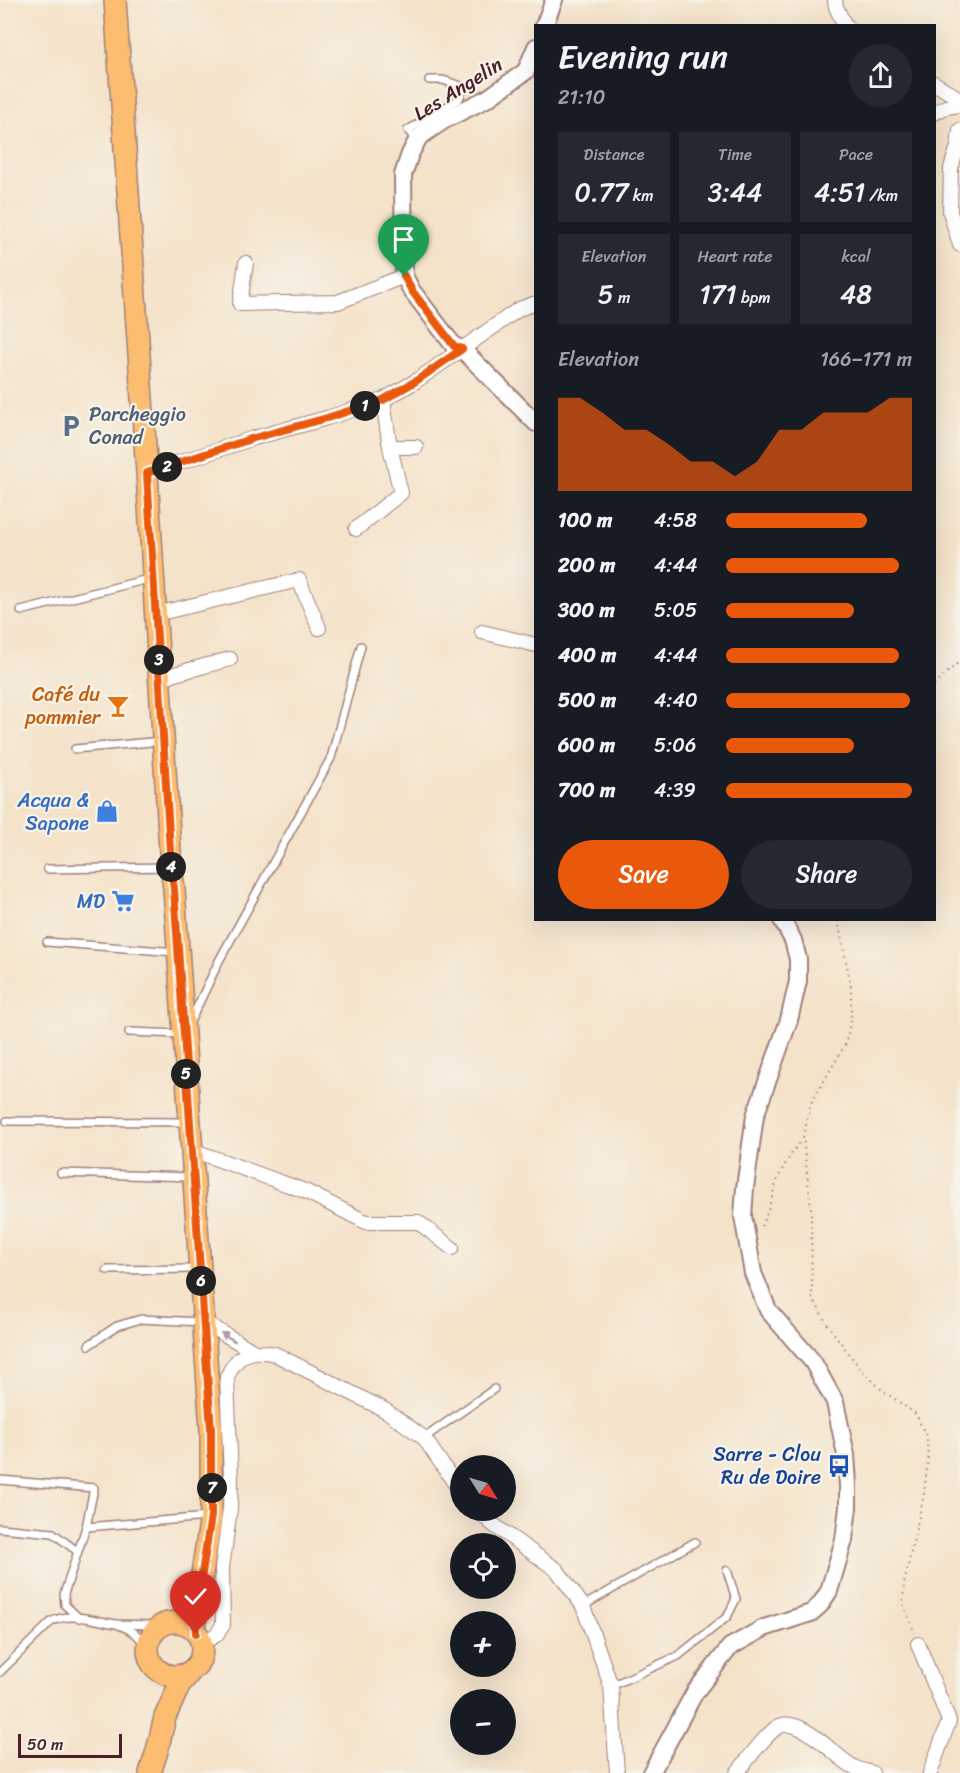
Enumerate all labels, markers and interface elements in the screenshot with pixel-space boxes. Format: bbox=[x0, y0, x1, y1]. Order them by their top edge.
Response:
text: Evening run bbox=[558, 28, 728, 86]
button: share bbox=[849, 44, 912, 107]
street label: Les Angelin bbox=[406, 47, 510, 130]
text: 21:10 bbox=[558, 80, 605, 115]
text: Distance bbox=[584, 140, 644, 169]
text: Time bbox=[718, 140, 752, 169]
text: Pace bbox=[839, 140, 873, 169]
text: 0.77 bbox=[575, 169, 629, 215]
text: 3:44 bbox=[708, 169, 762, 215]
text: 4:51 bbox=[814, 169, 865, 215]
text: km bbox=[629, 181, 653, 210]
text: /km bbox=[865, 181, 898, 210]
pin bbox=[378, 214, 429, 276]
icon: arrive bbox=[387, 223, 420, 256]
text: Elevation bbox=[582, 242, 646, 271]
text: Heart rate bbox=[697, 242, 773, 271]
text: kcal bbox=[841, 242, 871, 271]
text: 5 bbox=[598, 271, 614, 317]
text: 171 bbox=[700, 271, 737, 317]
text: 48 bbox=[840, 271, 872, 317]
text: m bbox=[614, 283, 630, 312]
text: bpm bbox=[737, 283, 770, 312]
text: Elevation bbox=[558, 342, 639, 377]
text: 166–171 m bbox=[820, 342, 912, 377]
pin: 1 bbox=[350, 391, 380, 421]
text: 1 bbox=[362, 391, 368, 420]
place label: Parcheggio Conad bbox=[89, 397, 186, 455]
parking icon: Parcheggio Conad bbox=[58, 413, 84, 439]
pin: 2 bbox=[152, 452, 182, 482]
text: 2 bbox=[162, 452, 172, 481]
text: 100 m bbox=[558, 503, 612, 538]
text: 4:58 bbox=[654, 503, 697, 538]
text: 200 m bbox=[558, 548, 615, 583]
text: 4:44 bbox=[654, 548, 698, 583]
text: 300 m bbox=[558, 593, 615, 628]
text: 5:05 bbox=[654, 593, 697, 628]
text: 400 m bbox=[558, 638, 616, 673]
text: 4:44 bbox=[654, 638, 698, 673]
pin: 3 bbox=[144, 645, 174, 675]
text: 3 bbox=[155, 645, 163, 674]
place label: Café du pommier bbox=[24, 677, 102, 735]
text: 500 m bbox=[558, 683, 616, 718]
text: 4:40 bbox=[654, 683, 698, 718]
bar icon: Café du pommier bbox=[105, 693, 131, 719]
text: 600 m bbox=[558, 728, 615, 763]
text: 5:06 bbox=[654, 728, 696, 763]
text: 700 m bbox=[558, 773, 615, 808]
text: 4:39 bbox=[654, 773, 696, 808]
place label: Acqua & Sapone bbox=[17, 783, 89, 841]
shop icon: Acqua & Sapone bbox=[94, 798, 120, 824]
button: Save bbox=[558, 840, 729, 909]
button: Share bbox=[741, 840, 912, 909]
pin: 4 bbox=[156, 852, 186, 882]
text: 4 bbox=[166, 852, 176, 881]
place label: MD bbox=[77, 884, 105, 919]
supermarket icon: MD bbox=[110, 888, 136, 914]
pin: 5 bbox=[171, 1059, 201, 1089]
text: 5 bbox=[181, 1059, 191, 1088]
pin: 6 bbox=[186, 1266, 216, 1296]
text: 6 bbox=[196, 1266, 206, 1295]
one-way arrow bbox=[220, 1331, 236, 1342]
place label: Sarre - Clou Ru de Doire bbox=[713, 1437, 821, 1495]
bus stop icon: Sarre - Clou Ru de Doire bbox=[826, 1453, 852, 1479]
north arrow bbox=[450, 1455, 516, 1521]
map controls bbox=[450, 1455, 516, 1755]
pin: 7 bbox=[197, 1473, 227, 1503]
text: 7 bbox=[207, 1473, 217, 1502]
button: locate bbox=[450, 1533, 516, 1599]
pin bbox=[170, 1571, 221, 1633]
icon: check bbox=[179, 1580, 212, 1613]
button: + bbox=[450, 1611, 516, 1677]
button: − bbox=[450, 1689, 516, 1755]
text: 50 m bbox=[27, 1730, 63, 1759]
scale bar bbox=[18, 1731, 122, 1758]

